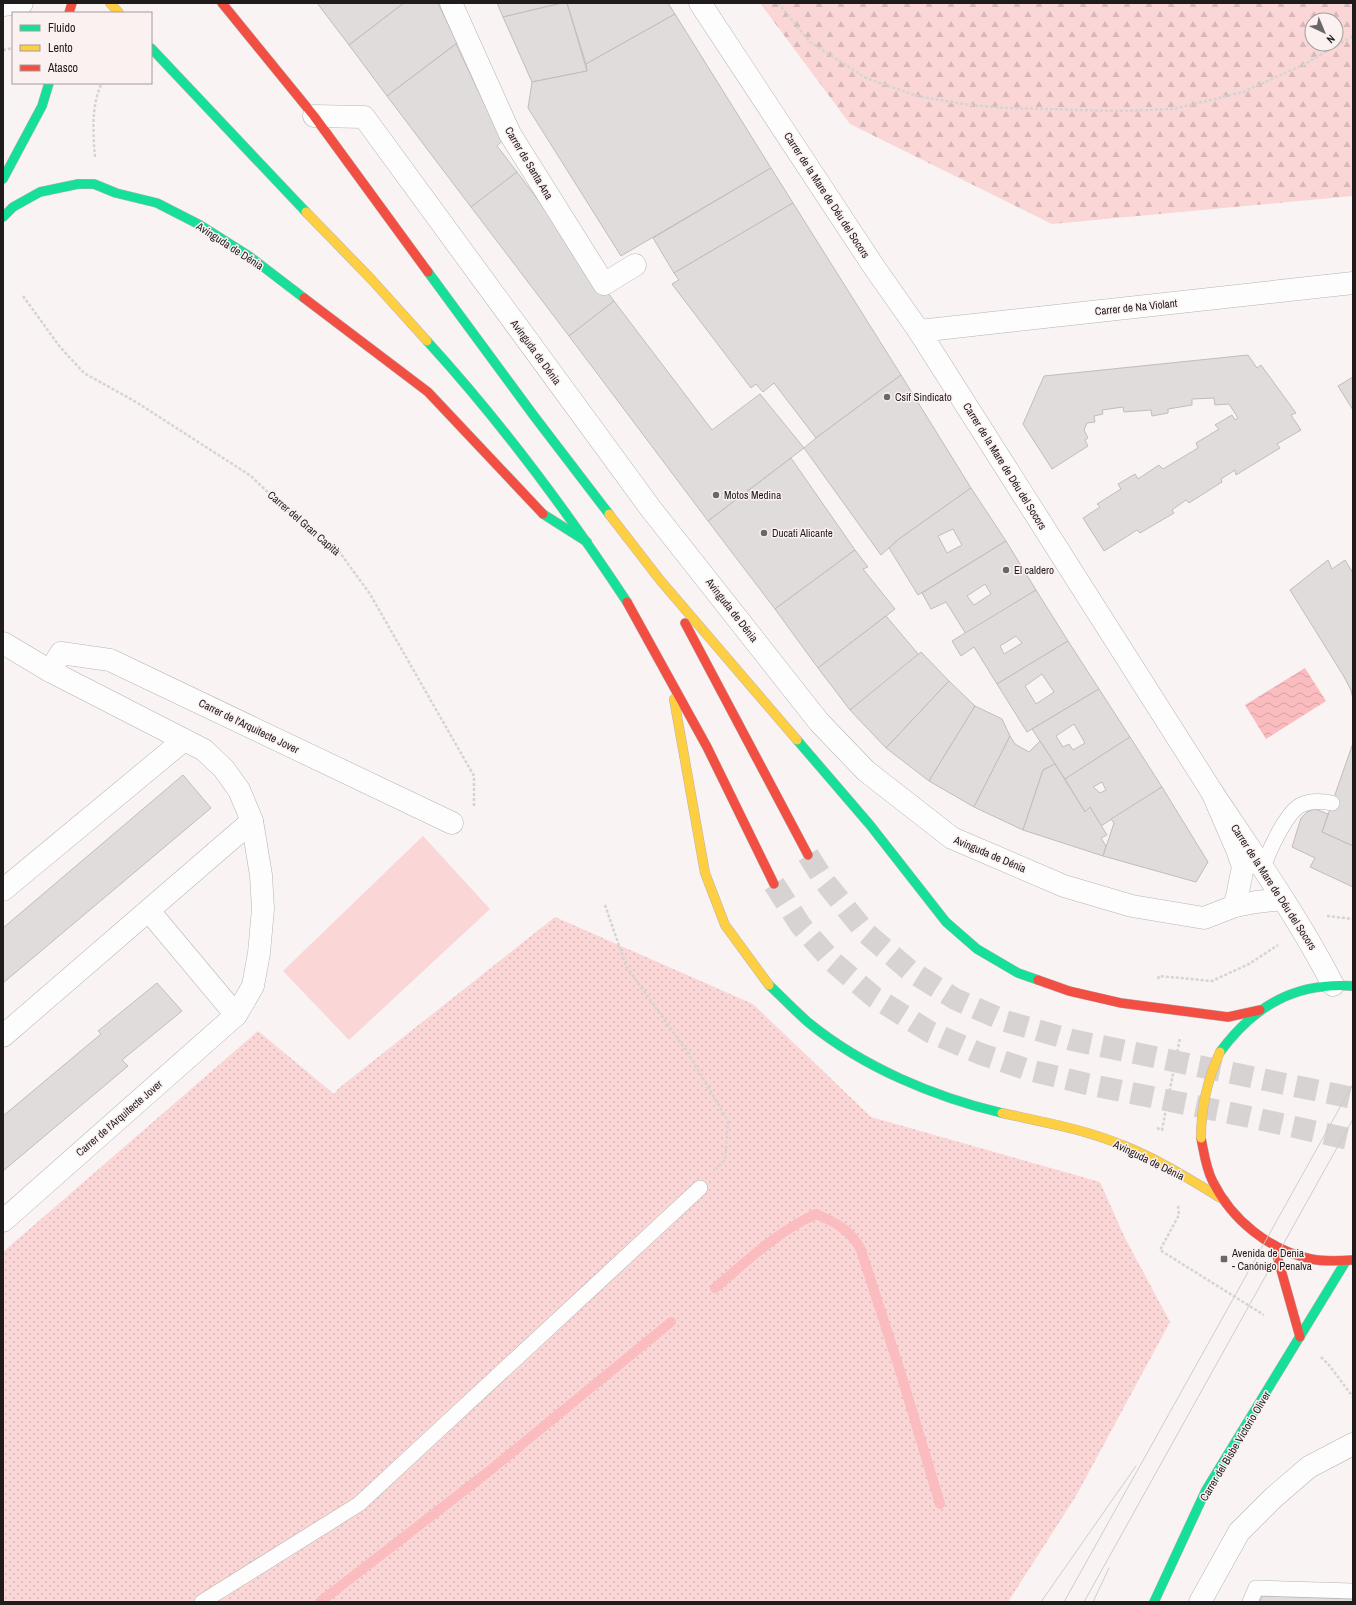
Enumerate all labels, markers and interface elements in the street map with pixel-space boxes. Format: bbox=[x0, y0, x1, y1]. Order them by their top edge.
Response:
legend bbox=[12, 12, 152, 84]
north arrow bbox=[1304, 12, 1344, 52]
text: Fluido bbox=[48, 20, 75, 36]
text: N bbox=[1324, 32, 1338, 46]
text: Lento bbox=[48, 40, 73, 56]
text: Atasco bbox=[47, 60, 78, 76]
street label: Carrer de Santa Ana bbox=[502, 124, 556, 202]
street label: Carrer de la Mare de Déu del Socors bbox=[781, 129, 873, 261]
street label: Avinguda de Dénia bbox=[193, 219, 266, 273]
street label: Carrer de Na Violant bbox=[1094, 296, 1178, 318]
street label: Avinguda de Dénia bbox=[507, 316, 564, 387]
place label: Csif Sindicato bbox=[895, 390, 952, 404]
marker: Csif Sindicato bbox=[882, 392, 892, 402]
street label: Carrer de la Mare de Déu del Socors bbox=[960, 400, 1050, 533]
street label: Carrer del Gran Capità bbox=[265, 488, 343, 558]
place label: Motos Medina bbox=[724, 488, 781, 502]
marker: Motos Medina bbox=[711, 490, 721, 500]
place label: Ducati Alicante bbox=[772, 526, 833, 540]
marker: Ducati Alicante bbox=[759, 528, 769, 538]
place label: El caldero bbox=[1014, 563, 1054, 577]
marker: El caldero bbox=[1001, 565, 1011, 575]
street label: Avinguda de Dénia bbox=[702, 575, 761, 645]
street label: Carrer de l'Arquitecte Jover bbox=[196, 696, 302, 756]
street label: Carrer de la Mare de Déu del Socors bbox=[1228, 821, 1320, 953]
street label: Avinguda de Dénia bbox=[951, 832, 1028, 876]
street label: Carrer de l'Arquitecte Jover bbox=[73, 1077, 165, 1159]
street label: Avinguda de Dénia bbox=[1110, 1136, 1187, 1183]
place label: Avenida de Denia - Canónigo Penalva bbox=[1231, 1246, 1312, 1273]
marker: Avenida de Denia - Canónigo Penalva bbox=[1219, 1254, 1229, 1264]
street label: Carrer del Bisbe Victorio Oliver bbox=[1197, 1389, 1273, 1503]

